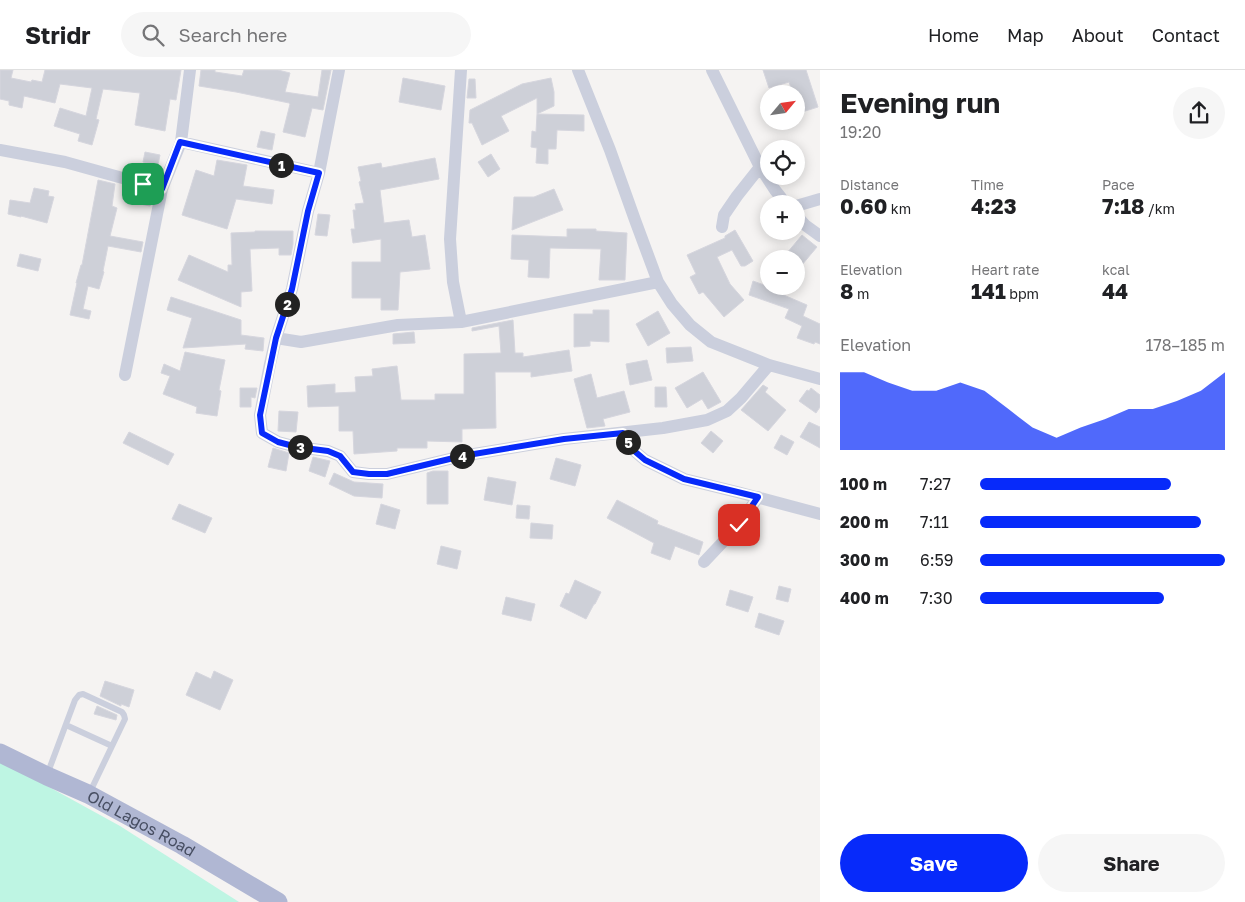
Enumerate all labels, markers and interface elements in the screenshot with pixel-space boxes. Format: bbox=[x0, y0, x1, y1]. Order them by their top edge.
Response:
search box bbox=[121, 12, 471, 57]
text: Stridr bbox=[25, 20, 91, 49]
icon: search bbox=[139, 21, 167, 49]
text: Search here bbox=[179, 23, 287, 46]
text: Home bbox=[928, 24, 979, 46]
text: Map bbox=[1007, 24, 1044, 46]
text: About bbox=[1072, 24, 1124, 46]
text: Contact bbox=[1152, 24, 1220, 46]
north arrow bbox=[760, 85, 805, 130]
map controls bbox=[760, 85, 805, 295]
text: Evening run bbox=[840, 86, 1000, 119]
button: share bbox=[1173, 87, 1225, 139]
text: 19:20 bbox=[840, 122, 881, 142]
button: locate bbox=[760, 140, 805, 185]
pin: 1 bbox=[268, 152, 294, 178]
text: 1 bbox=[278, 157, 285, 174]
pin bbox=[122, 163, 164, 205]
icon: arrive bbox=[129, 170, 157, 198]
text: Distance bbox=[840, 176, 899, 193]
text: Time bbox=[971, 176, 1004, 193]
text: Pace bbox=[1102, 176, 1135, 193]
text: 0.60 bbox=[840, 193, 887, 219]
text: 4:23 bbox=[971, 193, 1016, 219]
text: 7:18 bbox=[1102, 193, 1144, 219]
button: + bbox=[760, 195, 805, 240]
text: km bbox=[887, 200, 911, 217]
text: /km bbox=[1144, 200, 1175, 217]
button: − bbox=[760, 250, 805, 295]
text: Elevation bbox=[840, 261, 902, 278]
text: Heart rate bbox=[971, 261, 1039, 278]
text: kcal bbox=[1102, 261, 1130, 278]
text: 8 bbox=[840, 278, 853, 304]
text: 141 bbox=[971, 278, 1006, 304]
text: 44 bbox=[1102, 278, 1128, 304]
text: m bbox=[853, 285, 869, 302]
text: bpm bbox=[1006, 285, 1039, 302]
pin: 2 bbox=[274, 292, 300, 316]
text: 2 bbox=[283, 296, 292, 313]
text: Elevation bbox=[840, 335, 911, 355]
text: 178–185 m bbox=[1146, 335, 1225, 355]
pin: 5 bbox=[616, 430, 640, 454]
pin: 3 bbox=[288, 434, 312, 460]
text: 5 bbox=[624, 434, 633, 451]
text: 3 bbox=[296, 439, 305, 456]
pin: 4 bbox=[450, 444, 474, 468]
text: 4 bbox=[458, 448, 467, 465]
text: 100 m bbox=[840, 474, 887, 494]
text: 7:27 bbox=[920, 474, 951, 494]
pin bbox=[718, 504, 760, 546]
icon: check bbox=[725, 511, 753, 539]
text: 200 m bbox=[840, 512, 889, 532]
text: 7:11 bbox=[920, 512, 949, 532]
text: 300 m bbox=[840, 550, 889, 570]
text: 6:59 bbox=[920, 550, 953, 570]
text: 400 m bbox=[840, 588, 889, 608]
text: 7:30 bbox=[920, 588, 953, 608]
street label: Old Lagos Road bbox=[84, 786, 199, 861]
button: Save bbox=[840, 834, 1028, 892]
button: Share bbox=[1038, 834, 1225, 892]

